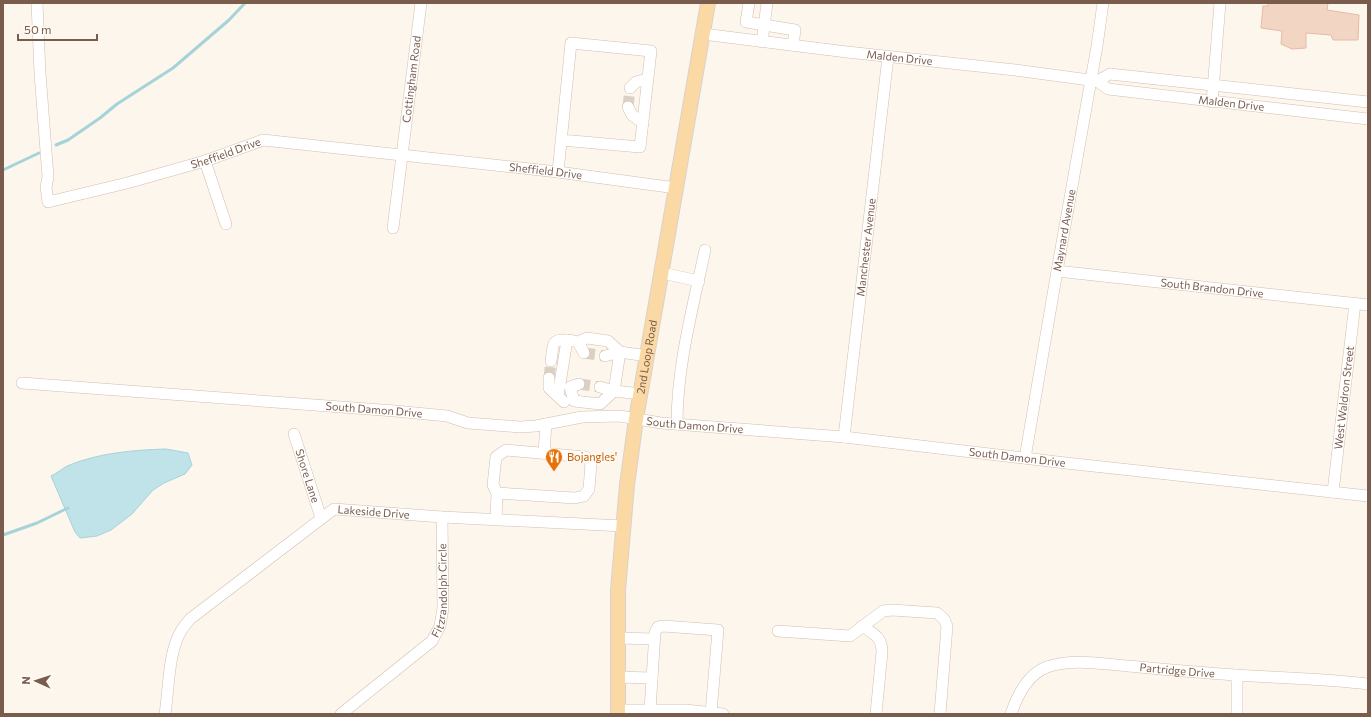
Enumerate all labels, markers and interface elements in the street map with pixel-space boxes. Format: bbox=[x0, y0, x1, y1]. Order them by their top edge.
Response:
scale bar bbox=[18, 16, 97, 42]
text: 50 m bbox=[24, 22, 52, 36]
street label: Cottingham Road bbox=[399, 35, 423, 123]
street label: Malden Drive bbox=[866, 47, 933, 67]
street label: Malden Drive bbox=[1198, 92, 1265, 113]
street label: Sheffield Drive bbox=[189, 134, 262, 171]
street label: Sheffield Drive bbox=[508, 160, 583, 181]
street label: Maynard Avenue bbox=[1050, 188, 1077, 272]
street label: Manchester Avenue bbox=[853, 197, 878, 297]
street label: South Brandon Drive bbox=[1160, 275, 1265, 300]
street label: 2nd Loop Road bbox=[633, 319, 659, 395]
street label: West Waldron Street bbox=[1331, 345, 1356, 450]
street label: South Damon Drive bbox=[325, 399, 423, 420]
street label: South Damon Drive bbox=[646, 414, 744, 435]
street label: South Damon Drive bbox=[968, 445, 1066, 469]
street label: Shore Lane bbox=[293, 447, 323, 504]
restaurant icon: Bojangles' bbox=[544, 447, 564, 472]
place label: Bojangles' bbox=[567, 450, 617, 463]
street label: Lakeside Drive bbox=[337, 502, 410, 521]
street label: Fitzrandolph Circle bbox=[428, 543, 449, 639]
street label: Partridge Drive bbox=[1139, 660, 1215, 680]
north arrow bbox=[16, 661, 56, 701]
text: N bbox=[19, 676, 32, 685]

